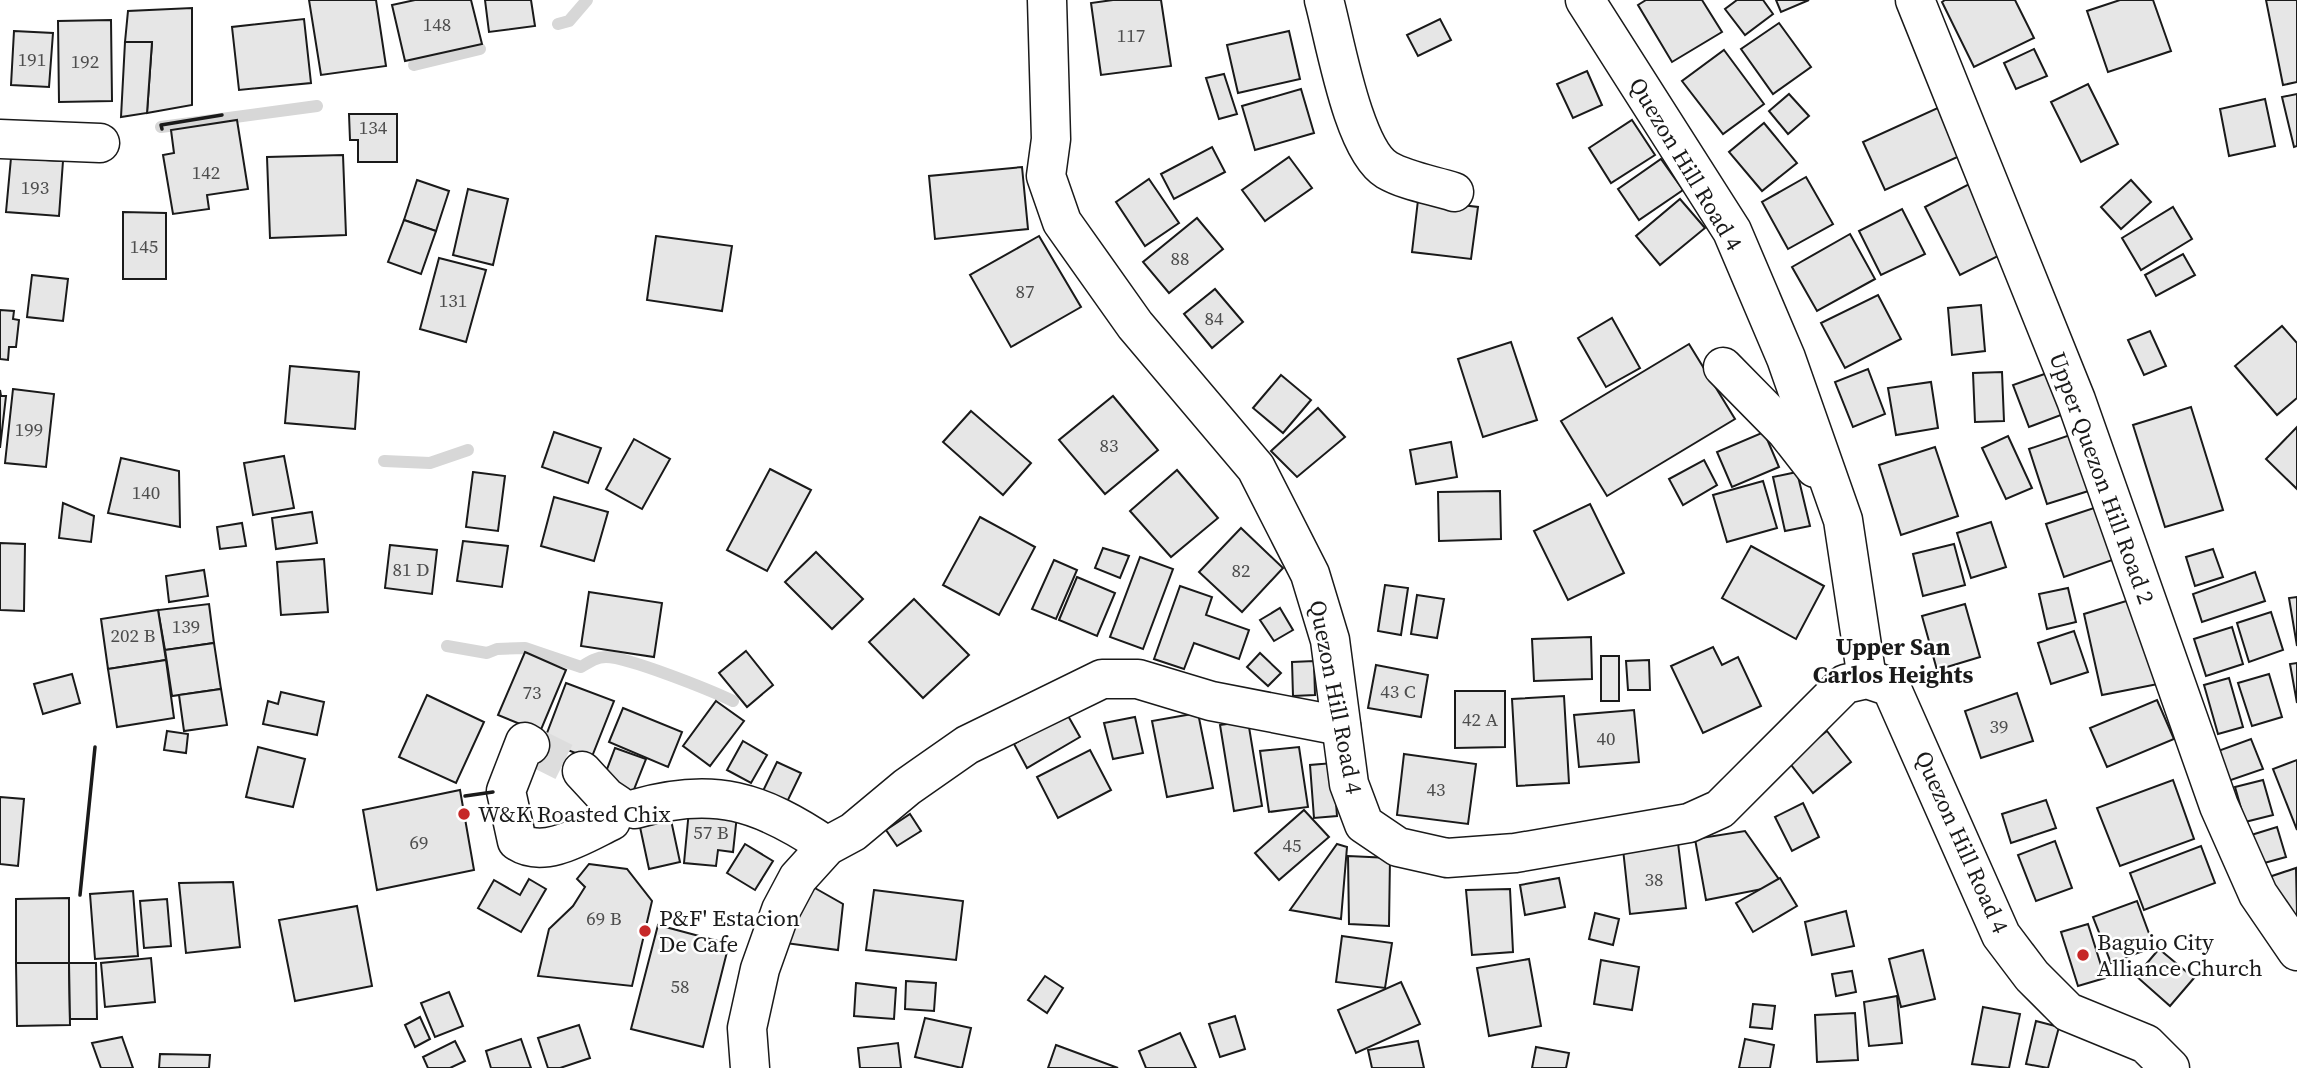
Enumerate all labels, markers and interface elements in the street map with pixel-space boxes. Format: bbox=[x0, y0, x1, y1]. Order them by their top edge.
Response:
house number: 148 bbox=[423, 11, 451, 37]
house number: 117 bbox=[1117, 22, 1145, 48]
house number: 191 bbox=[18, 46, 46, 72]
house number: 192 bbox=[71, 48, 99, 74]
street label: Quezon Hill Road 4 bbox=[1622, 71, 1751, 257]
house number: 134 bbox=[359, 114, 388, 140]
house number: 142 bbox=[192, 159, 220, 185]
house number: 193 bbox=[21, 174, 49, 200]
house number: 145 bbox=[130, 233, 158, 259]
house number: 88 bbox=[1170, 245, 1190, 271]
house number: 87 bbox=[1015, 278, 1035, 304]
house number: 131 bbox=[439, 287, 467, 313]
house number: 84 bbox=[1204, 305, 1224, 331]
street label: Upper Quezon Hill Road 2 bbox=[2042, 348, 2162, 608]
house number: 199 bbox=[15, 416, 43, 442]
house number: 83 bbox=[1099, 432, 1119, 458]
house number: 140 bbox=[132, 479, 160, 505]
house number: 81 D bbox=[393, 556, 429, 582]
house number: 82 bbox=[1231, 557, 1251, 583]
street label: Quezon Hill Road 4 bbox=[1302, 597, 1371, 797]
house number: 139 bbox=[172, 613, 200, 639]
house number: 202 B bbox=[111, 622, 155, 648]
district label: Upper San Carlos Heights bbox=[1813, 630, 1973, 691]
house number: 43 C bbox=[1380, 678, 1416, 704]
house number: 73 bbox=[522, 679, 542, 705]
house number: 42 A bbox=[1462, 706, 1498, 732]
house number: 39 bbox=[1989, 713, 2009, 739]
house number: 40 bbox=[1596, 725, 1616, 751]
street label: Quezon Hill Road 4 bbox=[1907, 746, 2017, 939]
house number: 43 bbox=[1426, 776, 1446, 802]
place label: W&K Roasted Chix bbox=[478, 798, 671, 830]
marker: W&K Roasted Chix bbox=[456, 806, 472, 822]
house number: 57 B bbox=[693, 819, 729, 845]
house number: 69 bbox=[409, 829, 429, 855]
house number: 45 bbox=[1282, 832, 1302, 858]
house number: 38 bbox=[1644, 866, 1664, 892]
place label: P&F' Estacion De Cafe bbox=[659, 902, 800, 960]
house number: 69 B bbox=[586, 905, 622, 931]
marker: P&F' Estacion De Cafe bbox=[637, 923, 653, 939]
place label: Baguio City Alliance Church bbox=[2097, 926, 2263, 984]
marker: Baguio City Alliance Church bbox=[2075, 947, 2091, 963]
house number: 58 bbox=[670, 973, 690, 999]

